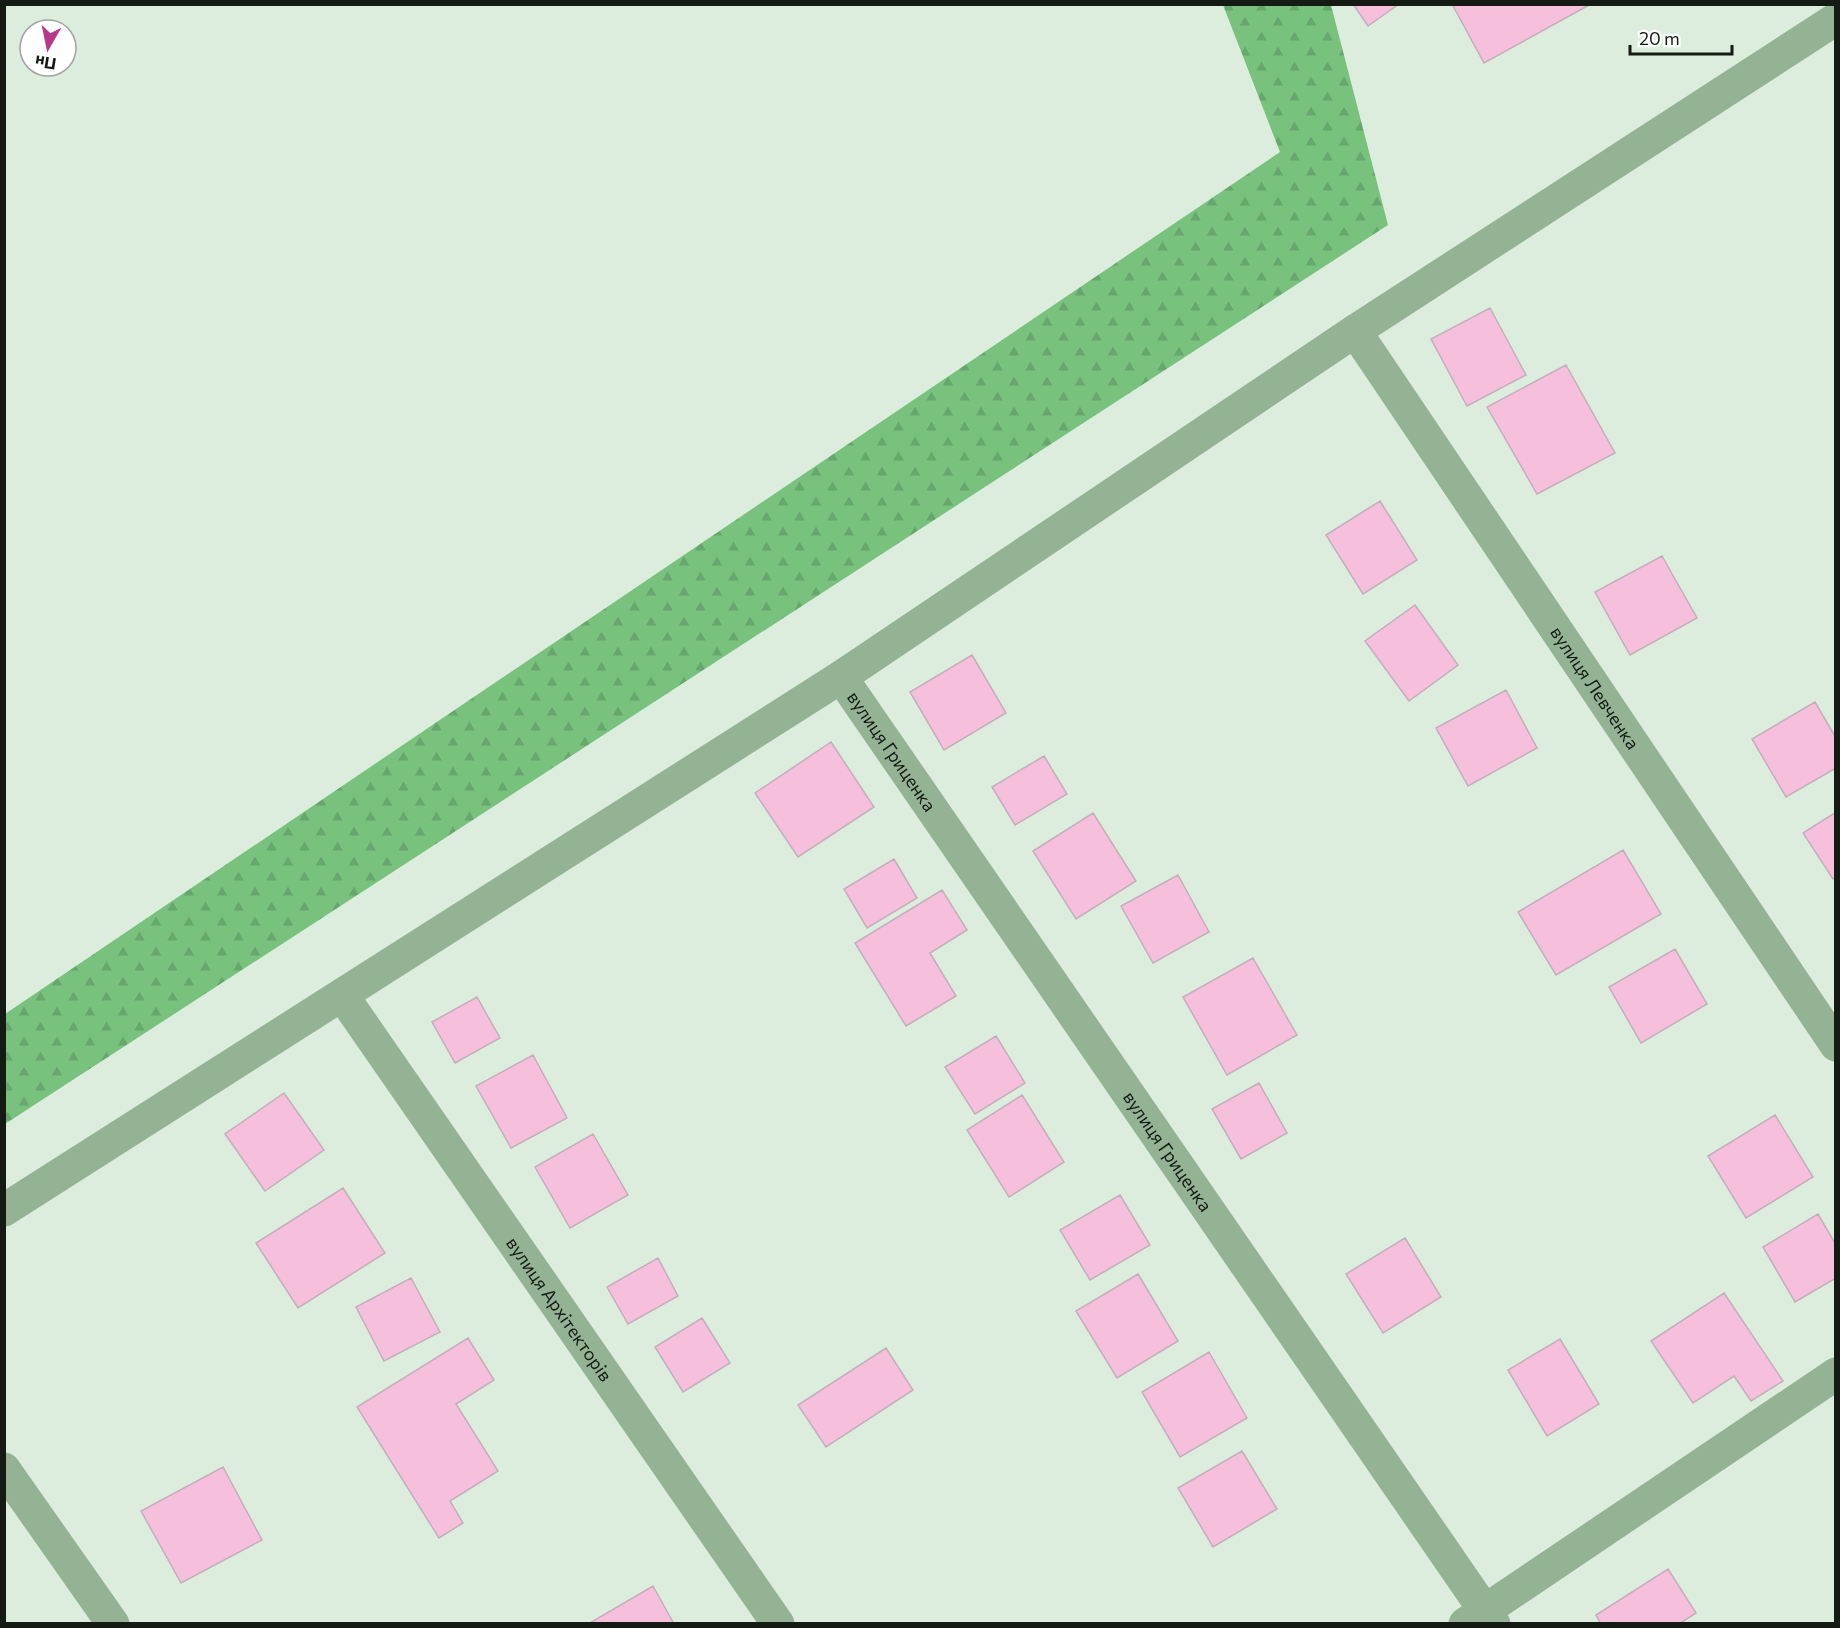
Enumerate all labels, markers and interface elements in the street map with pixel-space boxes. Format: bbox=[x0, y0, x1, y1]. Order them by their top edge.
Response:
north arrow bbox=[18, 18, 78, 78]
scale bar bbox=[1630, 18, 1732, 56]
text: 20 m bbox=[1639, 27, 1680, 49]
text: Пн bbox=[34, 52, 58, 74]
street label: вулиця Левченка bbox=[1546, 622, 1644, 753]
street label: вулиця Гриценка bbox=[843, 687, 941, 815]
street label: вулиця Гриценка bbox=[1119, 1087, 1217, 1216]
street label: вулиця Архітекторів bbox=[502, 1233, 617, 1385]

